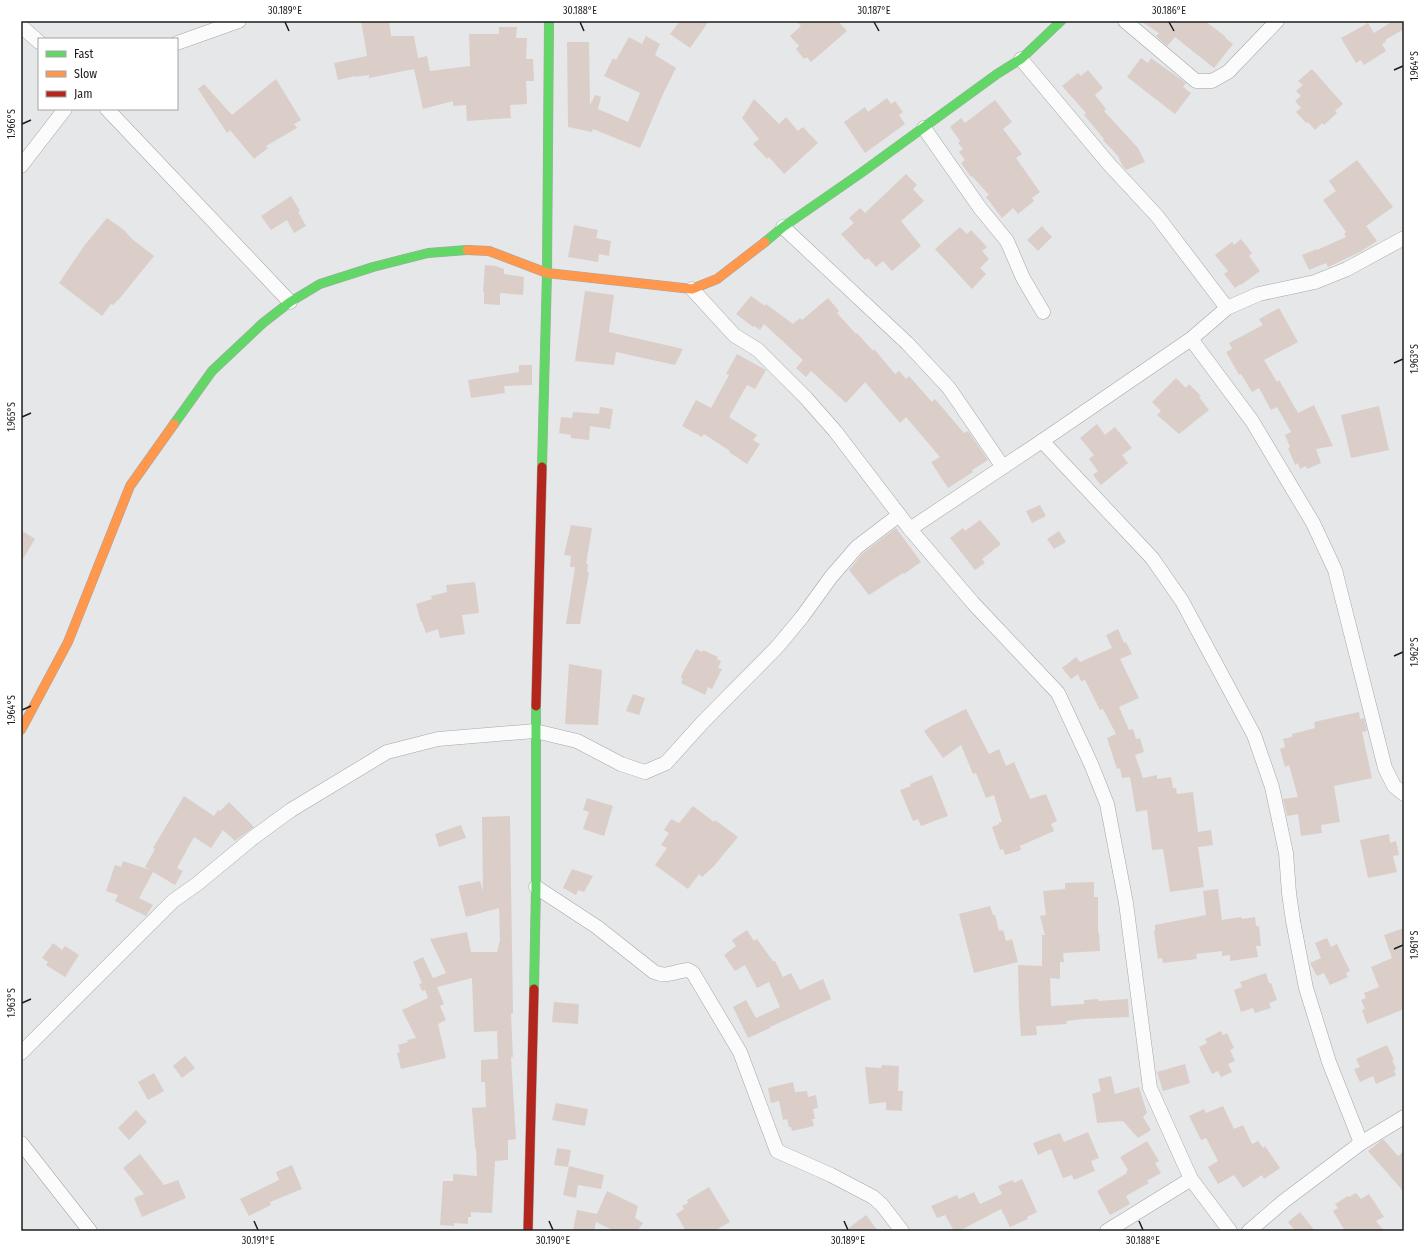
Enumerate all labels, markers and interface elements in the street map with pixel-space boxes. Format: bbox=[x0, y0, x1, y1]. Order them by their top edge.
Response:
text: 30.189°E bbox=[268, 5, 302, 17]
text: 30.188°E bbox=[563, 5, 597, 17]
text: 30.187°E bbox=[857, 5, 891, 17]
text: 30.186°E bbox=[1152, 5, 1186, 17]
legend bbox=[38, 38, 178, 110]
text: Fast bbox=[74, 47, 93, 61]
text: 1.964°S bbox=[1409, 51, 1421, 81]
text: Slow bbox=[74, 67, 97, 81]
text: Jam bbox=[74, 87, 92, 101]
text: 1.966°S bbox=[6, 109, 18, 139]
text: 1.963°S bbox=[1409, 344, 1421, 374]
text: 1.965°S bbox=[6, 402, 18, 432]
text: 1.962°S bbox=[1409, 637, 1421, 667]
text: 1.964°S bbox=[6, 695, 18, 725]
text: 1.961°S bbox=[1409, 931, 1421, 959]
text: 1.963°S bbox=[6, 988, 18, 1018]
text: 30.191°E bbox=[242, 1235, 275, 1247]
text: 30.190°E bbox=[536, 1235, 570, 1247]
text: 30.189°E bbox=[831, 1235, 865, 1247]
text: 30.188°E bbox=[1126, 1235, 1160, 1247]

